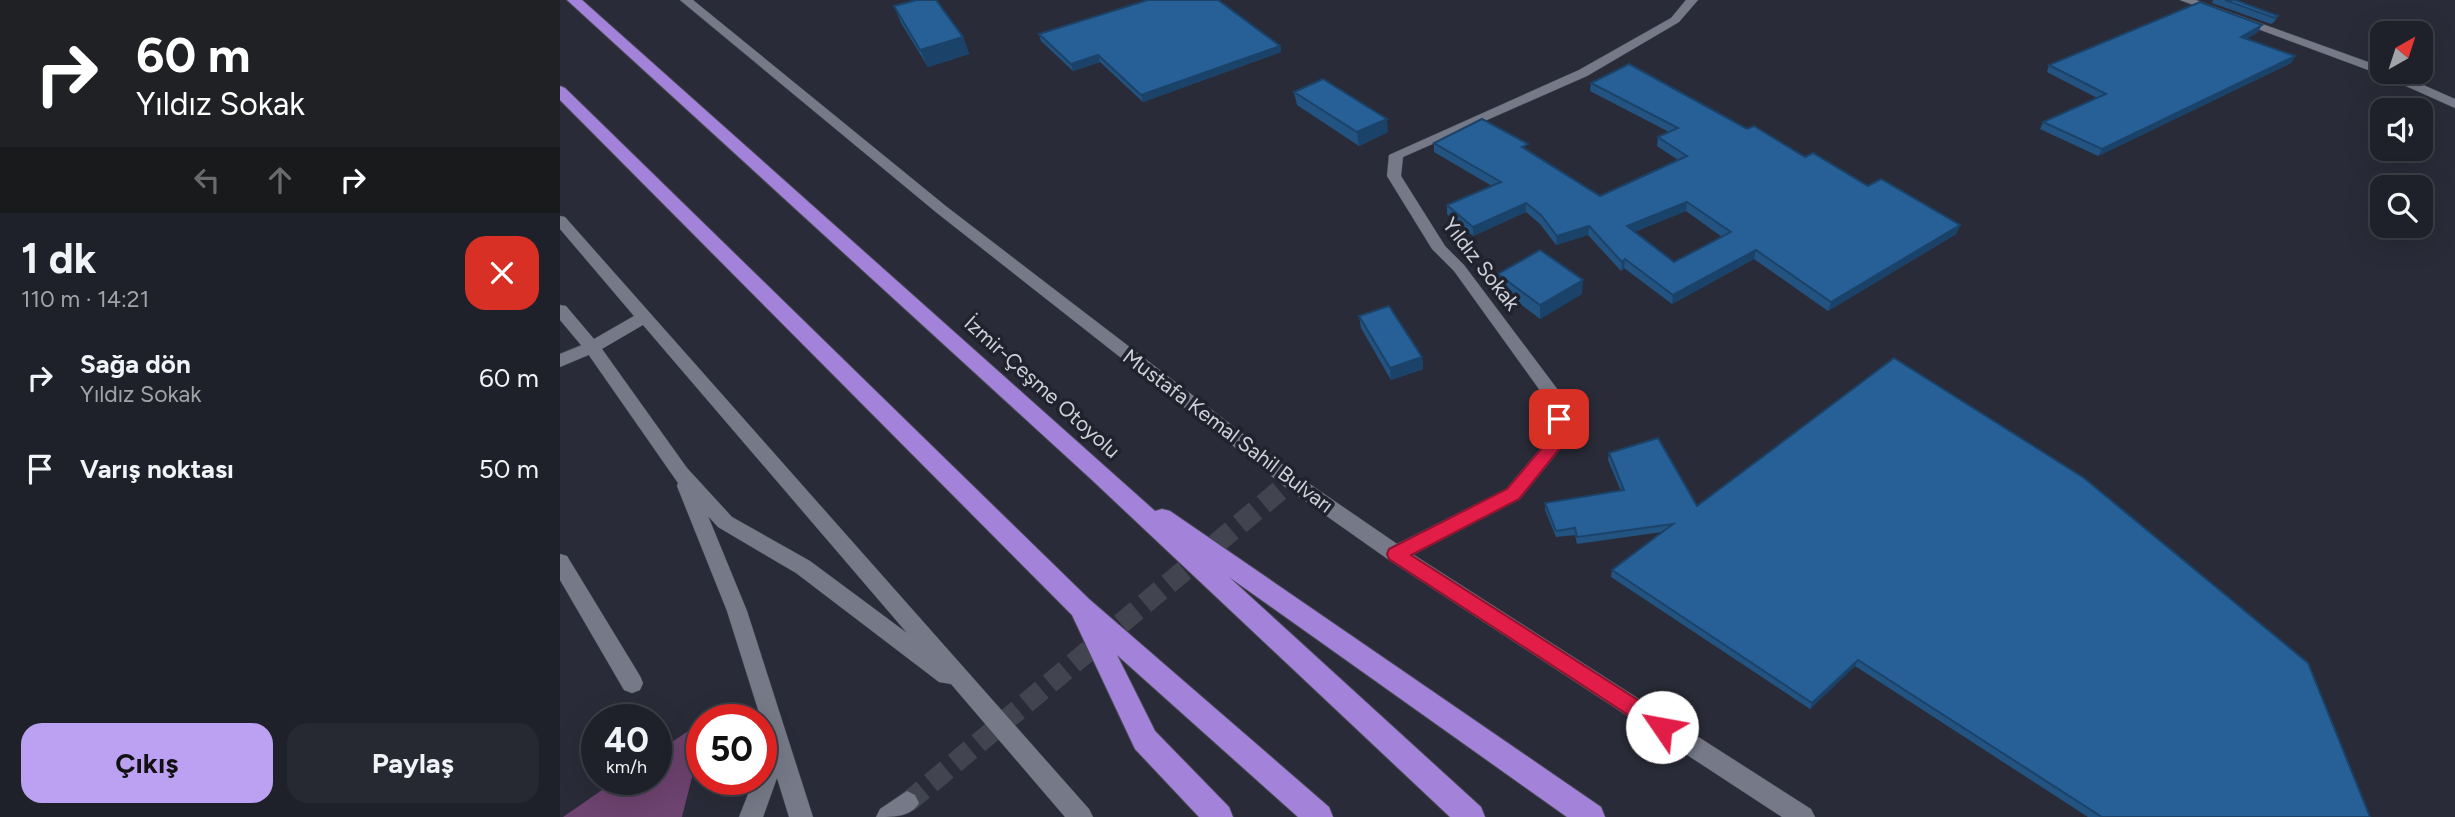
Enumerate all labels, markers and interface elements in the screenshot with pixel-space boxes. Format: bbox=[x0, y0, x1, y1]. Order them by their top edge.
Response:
north arrow bbox=[2370, 21, 2432, 84]
map controls bbox=[2370, 21, 2433, 238]
text: 60 m bbox=[136, 25, 251, 84]
icon: right bbox=[21, 28, 112, 119]
text: Yıldız Sokak bbox=[136, 85, 305, 123]
button: sound bbox=[2370, 98, 2433, 161]
icon: left bbox=[188, 161, 226, 199]
icon: ahead bbox=[261, 161, 299, 199]
icon: right bbox=[334, 161, 372, 199]
button: search bbox=[2370, 175, 2433, 238]
street label: Yıldız Sokak bbox=[1437, 212, 1526, 316]
text: 1 dk bbox=[21, 233, 96, 284]
button: close bbox=[465, 236, 539, 310]
text: 110 m · 14:21 bbox=[21, 285, 149, 313]
street label: İzmir-Çeşme Otoyolu bbox=[959, 310, 1125, 463]
street label: Mustafa Kemal Sahil Bulvarı bbox=[1118, 343, 1338, 518]
text: Sağa dön bbox=[80, 348, 191, 380]
icon: right bbox=[21, 359, 59, 397]
text: 60 m bbox=[479, 362, 539, 394]
text: Yıldız Sokak bbox=[80, 380, 201, 408]
pin bbox=[1529, 389, 1589, 449]
icon: arrive bbox=[1540, 400, 1578, 438]
icon: arrive bbox=[21, 450, 59, 488]
text: Varış noktası bbox=[80, 453, 234, 485]
text: 50 m bbox=[479, 453, 539, 485]
position arrow bbox=[1625, 690, 1699, 764]
speed limit sign: 50 bbox=[686, 704, 777, 795]
text: 40 bbox=[604, 719, 649, 761]
button: Çıkış bbox=[21, 723, 273, 803]
button: Paylaş bbox=[287, 723, 539, 803]
text: km/h bbox=[606, 756, 647, 778]

